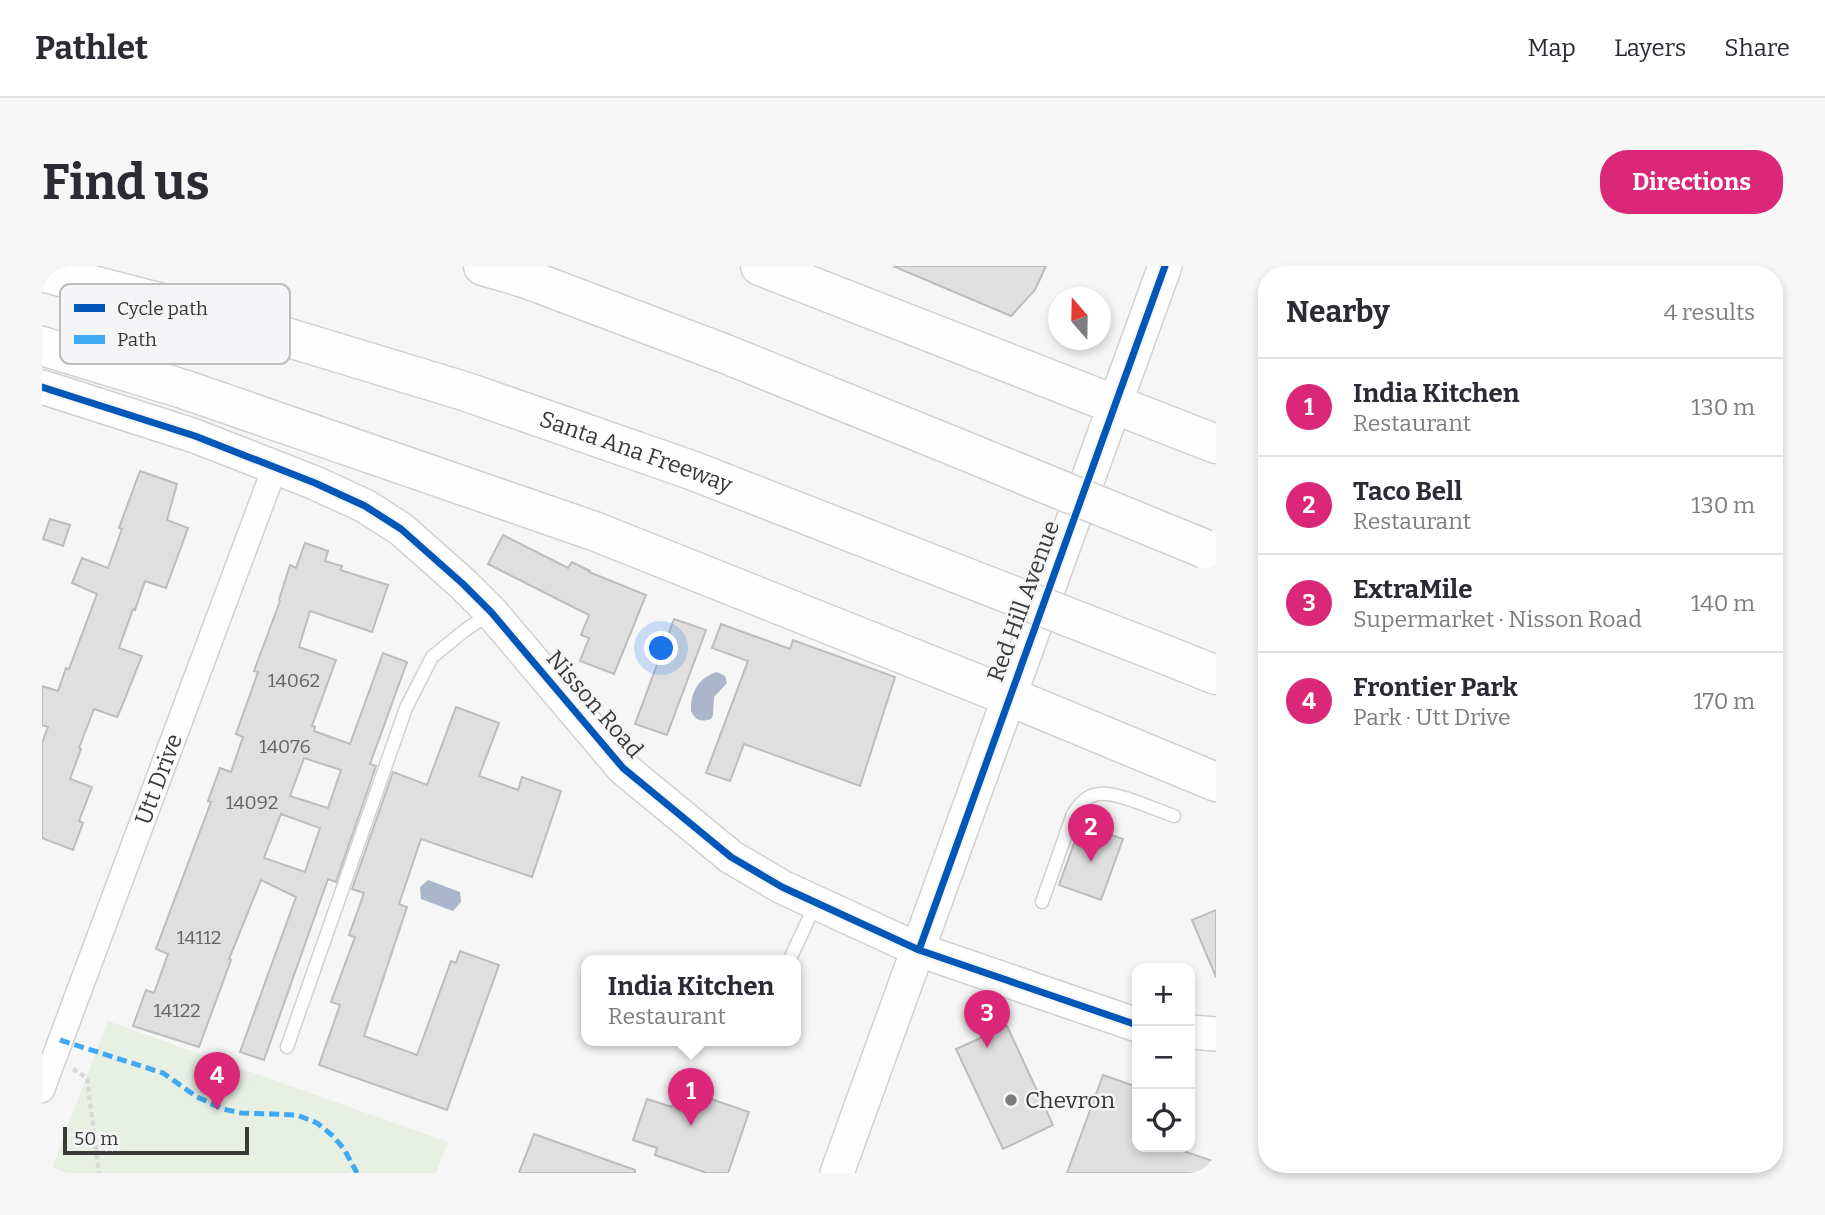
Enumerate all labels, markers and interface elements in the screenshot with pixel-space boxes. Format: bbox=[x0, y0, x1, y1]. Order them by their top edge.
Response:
text: Pathlet bbox=[35, 28, 148, 68]
text: Map bbox=[1528, 34, 1576, 62]
text: Layers bbox=[1614, 34, 1686, 62]
text: Share bbox=[1724, 34, 1790, 62]
button: Directions bbox=[1600, 150, 1783, 214]
text: Find us bbox=[42, 153, 210, 212]
legend bbox=[60, 284, 290, 364]
north arrow bbox=[1048, 287, 1111, 350]
text: Nearby bbox=[1286, 294, 1390, 330]
text: Cycle path bbox=[117, 297, 208, 320]
text: 4 results bbox=[1664, 298, 1755, 326]
text: Path bbox=[117, 328, 157, 351]
text: India Kitchen bbox=[1353, 378, 1520, 409]
text: 1 bbox=[1304, 393, 1314, 421]
text: 130 m bbox=[1691, 393, 1755, 421]
street label: Santa Ana Freeway bbox=[536, 404, 737, 499]
text: Restaurant bbox=[1353, 409, 1471, 437]
text: Taco Bell bbox=[1353, 476, 1462, 507]
text: 2 bbox=[1303, 491, 1315, 519]
text: 130 m bbox=[1691, 491, 1755, 519]
text: Restaurant bbox=[1353, 507, 1471, 535]
street label: Red Hill Avenue bbox=[981, 517, 1065, 685]
text: ExtraMile bbox=[1353, 574, 1472, 605]
text: 3 bbox=[1302, 589, 1316, 617]
text: 140 m bbox=[1691, 589, 1755, 617]
text: Supermarket · Nisson Road bbox=[1353, 605, 1642, 633]
your location bbox=[644, 631, 678, 665]
street label: Nisson Road bbox=[541, 644, 650, 764]
house number: 14062 bbox=[268, 669, 320, 692]
text: Frontier Park bbox=[1353, 672, 1518, 703]
text: 4 bbox=[1302, 687, 1316, 715]
text: 170 m bbox=[1693, 687, 1755, 715]
text: Park · Utt Drive bbox=[1353, 703, 1511, 731]
street label: Utt Drive bbox=[129, 730, 188, 828]
house number: 14076 bbox=[259, 735, 311, 758]
house number: 14092 bbox=[226, 791, 278, 814]
pin: 2 bbox=[1068, 804, 1114, 862]
house number: 14112 bbox=[177, 926, 221, 949]
popup bbox=[581, 955, 801, 1046]
map controls bbox=[1132, 963, 1195, 1152]
button: + bbox=[1132, 963, 1195, 1026]
text: India Kitchen bbox=[608, 971, 774, 1002]
pin: 3 bbox=[964, 990, 1010, 1048]
house number: 14122 bbox=[153, 999, 201, 1022]
text: Restaurant bbox=[608, 1002, 726, 1030]
button: − bbox=[1132, 1026, 1195, 1089]
pin: 4 bbox=[194, 1052, 240, 1110]
pin: 1 bbox=[668, 1068, 714, 1126]
place label: Chevron bbox=[1025, 1086, 1115, 1114]
button: locate bbox=[1132, 1089, 1195, 1152]
marker: Chevron bbox=[1003, 1092, 1019, 1108]
scale bar bbox=[63, 1124, 248, 1156]
text: 50 m bbox=[74, 1127, 118, 1150]

